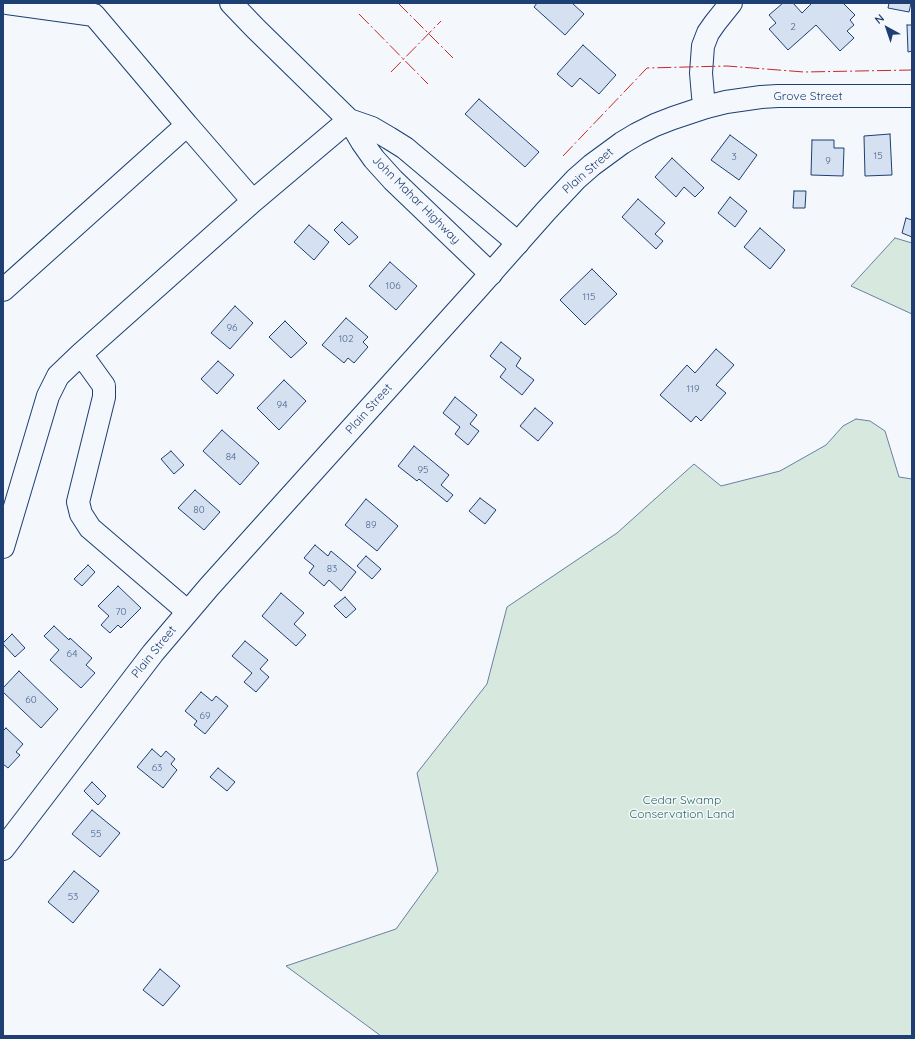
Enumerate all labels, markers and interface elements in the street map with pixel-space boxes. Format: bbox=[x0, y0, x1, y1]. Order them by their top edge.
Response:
north arrow bbox=[867, 8, 907, 48]
text: N bbox=[872, 11, 887, 27]
house number: 2 bbox=[790, 21, 796, 33]
street label: Grove Street bbox=[773, 89, 843, 103]
street label: Plain Street bbox=[560, 145, 616, 197]
house number: 15 bbox=[873, 150, 883, 162]
house number: 3 bbox=[731, 151, 737, 163]
street label: John Mahar Highway bbox=[369, 153, 463, 247]
house number: 9 bbox=[825, 155, 831, 167]
house number: 106 bbox=[385, 280, 401, 292]
house number: 115 bbox=[583, 291, 595, 303]
house number: 96 bbox=[227, 322, 237, 334]
house number: 102 bbox=[338, 333, 354, 345]
street label: Plain Street bbox=[343, 381, 395, 437]
house number: 119 bbox=[687, 383, 699, 395]
house number: 94 bbox=[277, 399, 287, 411]
house number: 84 bbox=[226, 451, 236, 463]
house number: 95 bbox=[417, 464, 429, 476]
house number: 80 bbox=[193, 504, 205, 516]
house number: 89 bbox=[366, 519, 376, 531]
house number: 83 bbox=[327, 563, 337, 575]
house number: 70 bbox=[115, 606, 127, 618]
street label: Plain Street bbox=[129, 623, 179, 681]
house number: 64 bbox=[67, 648, 77, 660]
house number: 60 bbox=[25, 694, 37, 706]
house number: 69 bbox=[200, 710, 210, 722]
house number: 63 bbox=[152, 762, 162, 774]
park label: Cedar Swamp Conservation Land bbox=[629, 793, 735, 821]
house number: 55 bbox=[91, 828, 101, 840]
house number: 53 bbox=[68, 891, 78, 903]

